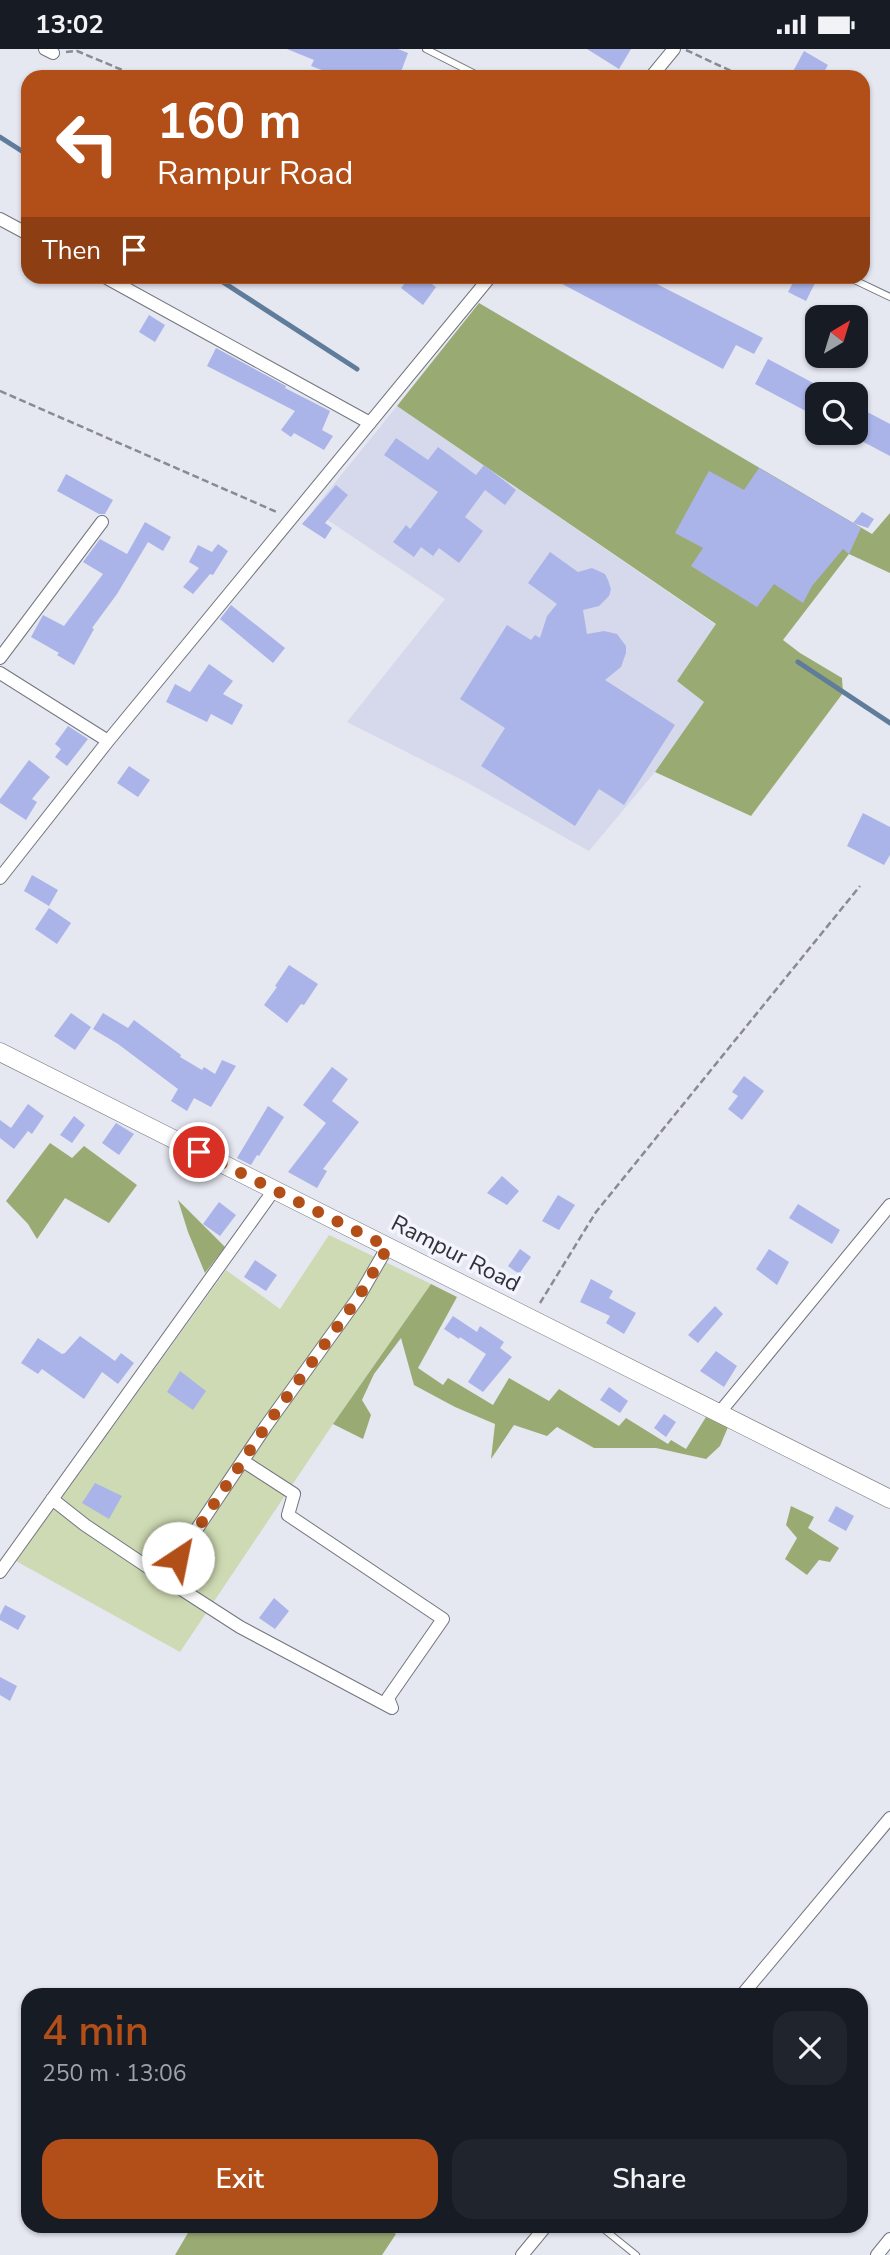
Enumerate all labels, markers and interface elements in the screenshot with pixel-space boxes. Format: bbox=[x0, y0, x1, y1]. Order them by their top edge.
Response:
text: 13:02 bbox=[35, 7, 104, 42]
text: 160 m bbox=[157, 88, 301, 155]
icon: left bbox=[42, 98, 133, 189]
text: Rampur Road bbox=[157, 152, 353, 195]
icon: arrive bbox=[115, 231, 153, 269]
text: Then bbox=[42, 233, 101, 268]
north arrow bbox=[805, 305, 868, 367]
map controls bbox=[805, 305, 868, 445]
button: search bbox=[805, 382, 868, 445]
pin bbox=[169, 1122, 229, 1182]
icon: arrive bbox=[180, 1133, 218, 1171]
street label: Rampur Road bbox=[386, 1208, 526, 1299]
position arrow bbox=[141, 1521, 215, 1595]
text: 4 min bbox=[42, 2003, 149, 2060]
button: close bbox=[773, 2011, 847, 2085]
text: 250 m · 13:06 bbox=[42, 2058, 187, 2089]
button: Exit bbox=[42, 2139, 438, 2219]
button: Share bbox=[452, 2139, 847, 2219]

